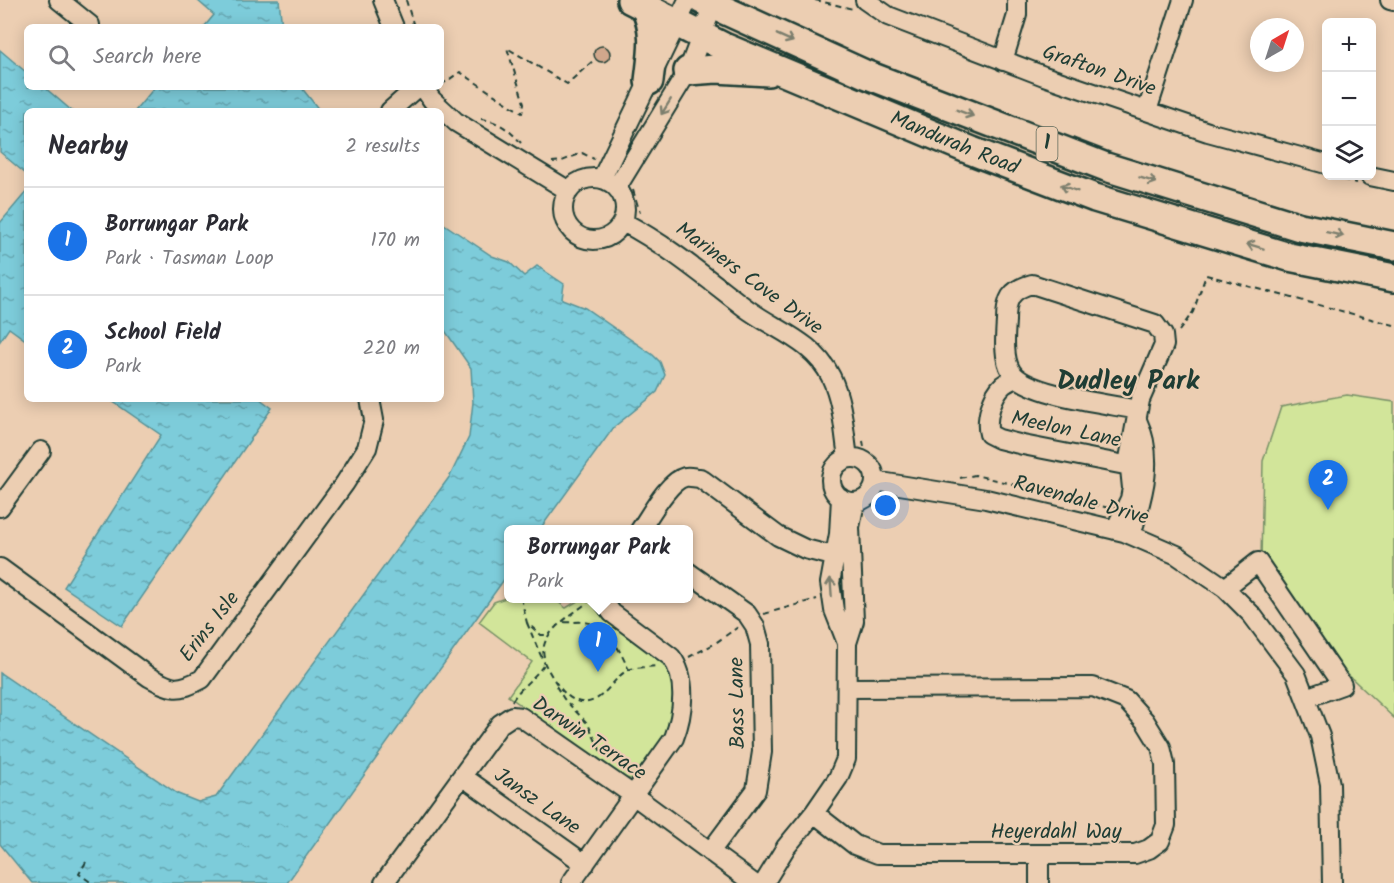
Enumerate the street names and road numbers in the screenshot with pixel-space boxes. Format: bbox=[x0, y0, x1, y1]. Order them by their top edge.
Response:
street label: Grafton Drive bbox=[1038, 36, 1161, 106]
street label: Mandurah Road bbox=[885, 102, 1024, 184]
road number: 1 bbox=[1036, 127, 1058, 161]
street label: Mariners Cove Drive bbox=[668, 214, 830, 344]
street label: Meelon Lane bbox=[1008, 402, 1125, 458]
street label: Ravendale Drive bbox=[1010, 467, 1153, 535]
street label: Erins Isle bbox=[171, 584, 249, 670]
street label: Bass Lane bbox=[721, 656, 755, 749]
street label: Darwin Terrace bbox=[525, 688, 654, 790]
street label: Jansz Lane bbox=[487, 760, 588, 844]
street label: Heyerdahl Way bbox=[990, 816, 1122, 849]

